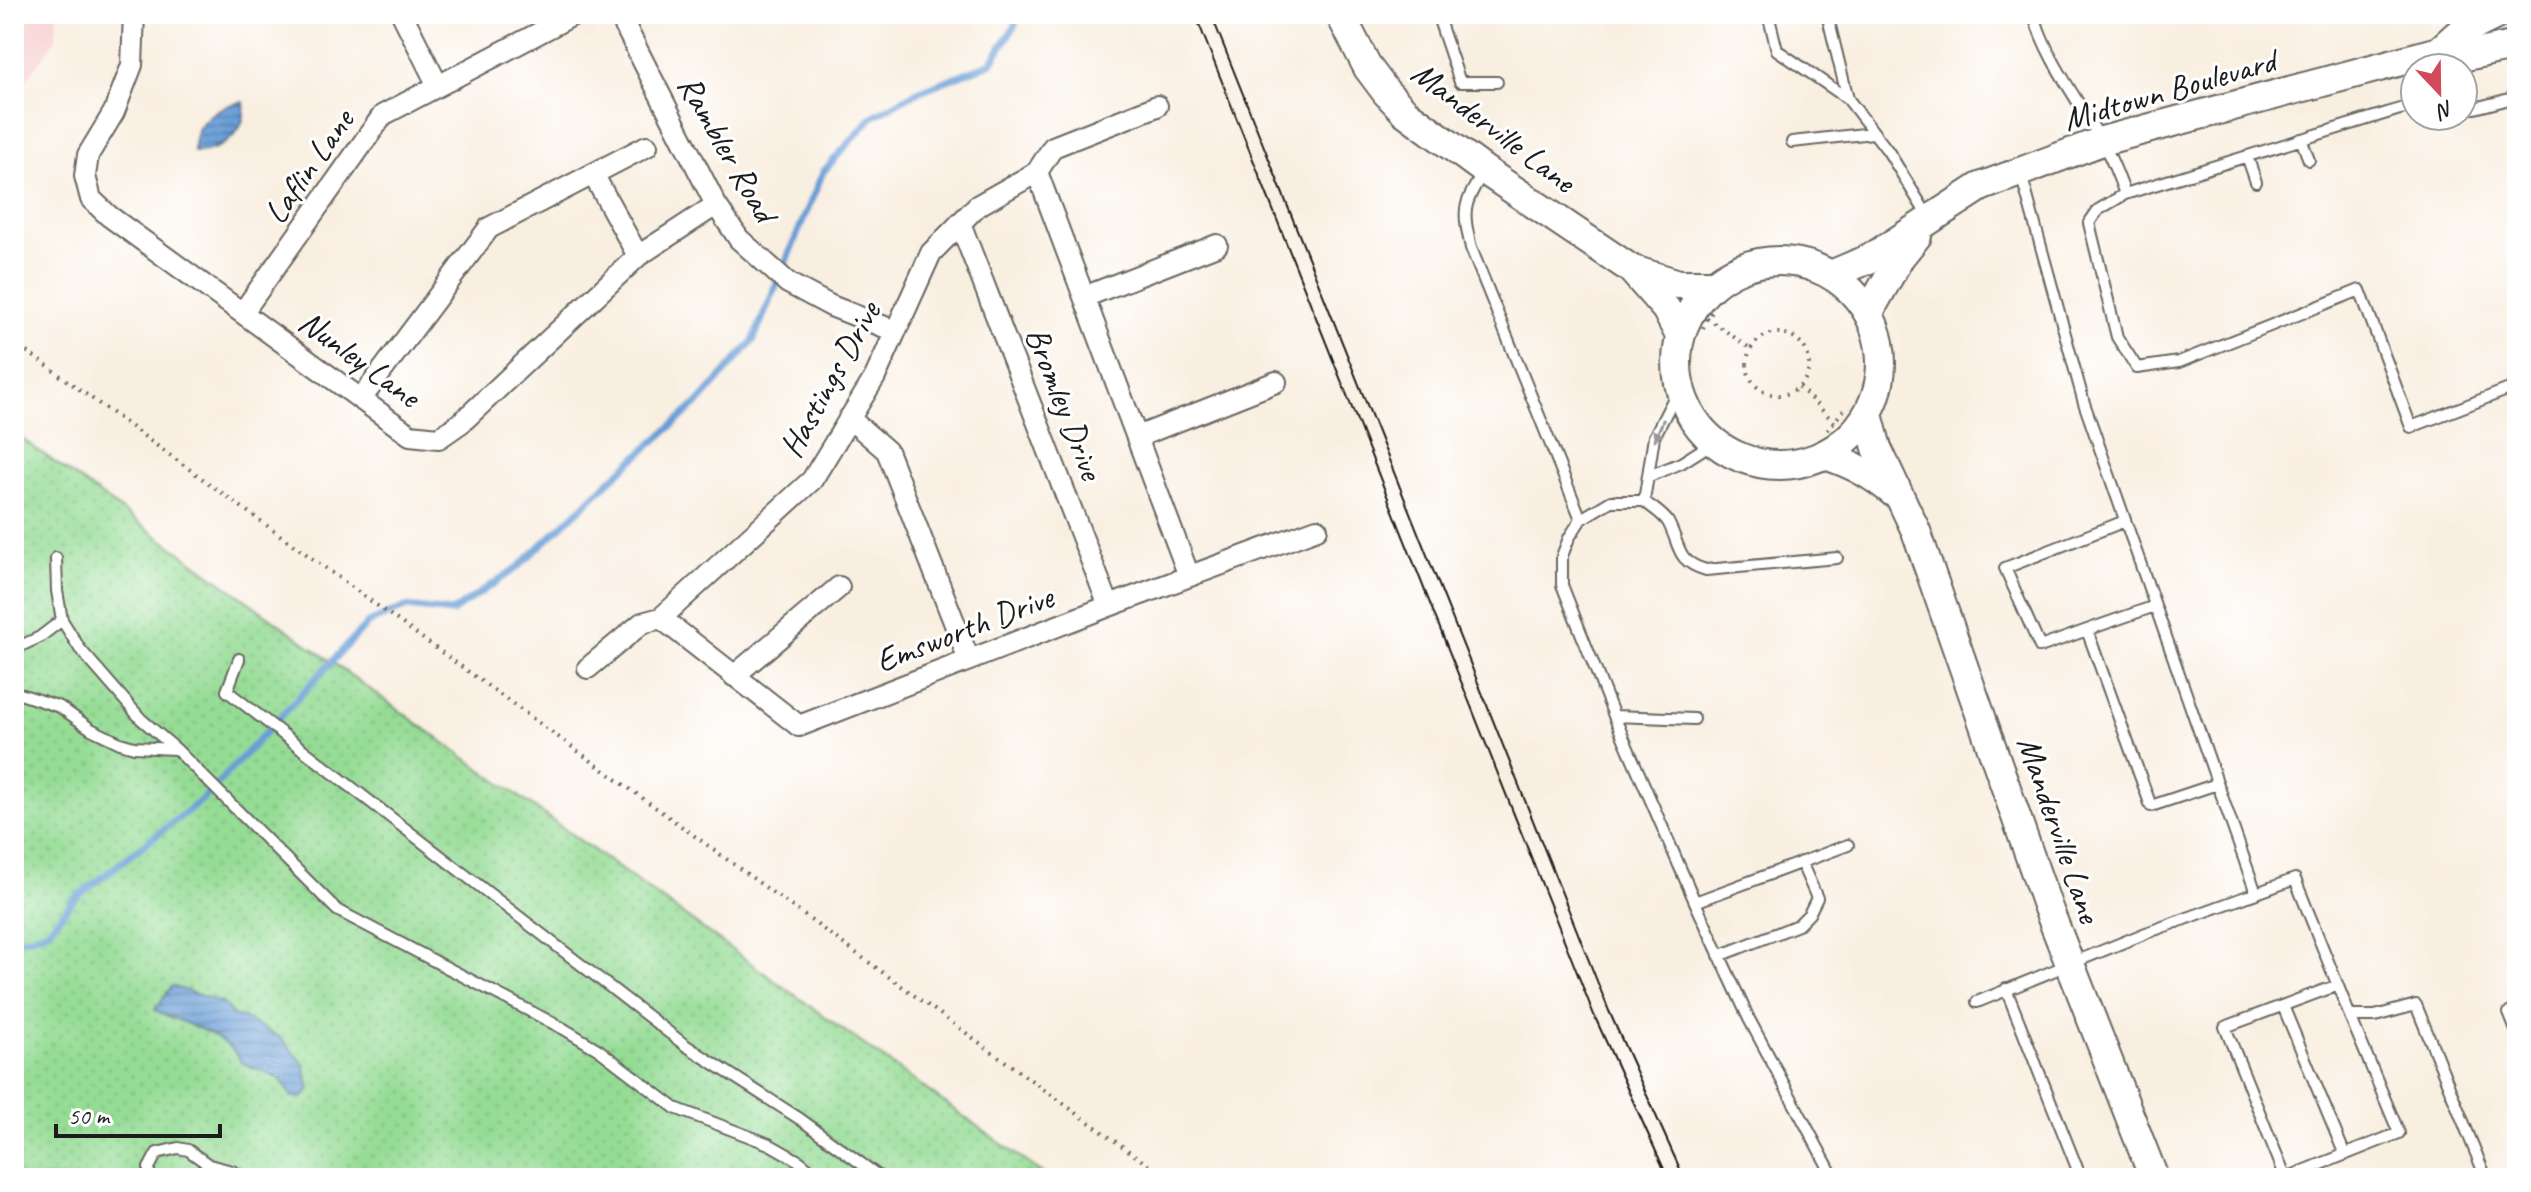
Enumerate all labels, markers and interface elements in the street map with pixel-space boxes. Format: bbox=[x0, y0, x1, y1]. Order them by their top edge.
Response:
street label: Midtown Boulevard bbox=[2058, 37, 2286, 140]
street label: Manderville Lane bbox=[1403, 51, 1586, 203]
north arrow bbox=[2399, 52, 2479, 132]
street label: Rambler Road bbox=[668, 67, 790, 234]
text: N bbox=[2431, 94, 2458, 126]
street label: Laflin Lane bbox=[254, 98, 365, 232]
street label: Hastings Drive bbox=[769, 292, 891, 465]
street label: Nunley Lane bbox=[291, 300, 431, 419]
street label: Bromley Drive bbox=[1016, 321, 1114, 488]
one-way arrow bbox=[1652, 418, 1665, 441]
street label: Emsworth Drive bbox=[869, 574, 1061, 682]
street label: Manderville Lane bbox=[2008, 730, 2112, 930]
scale bar bbox=[56, 1088, 220, 1138]
text: 50 m bbox=[68, 1101, 111, 1131]

